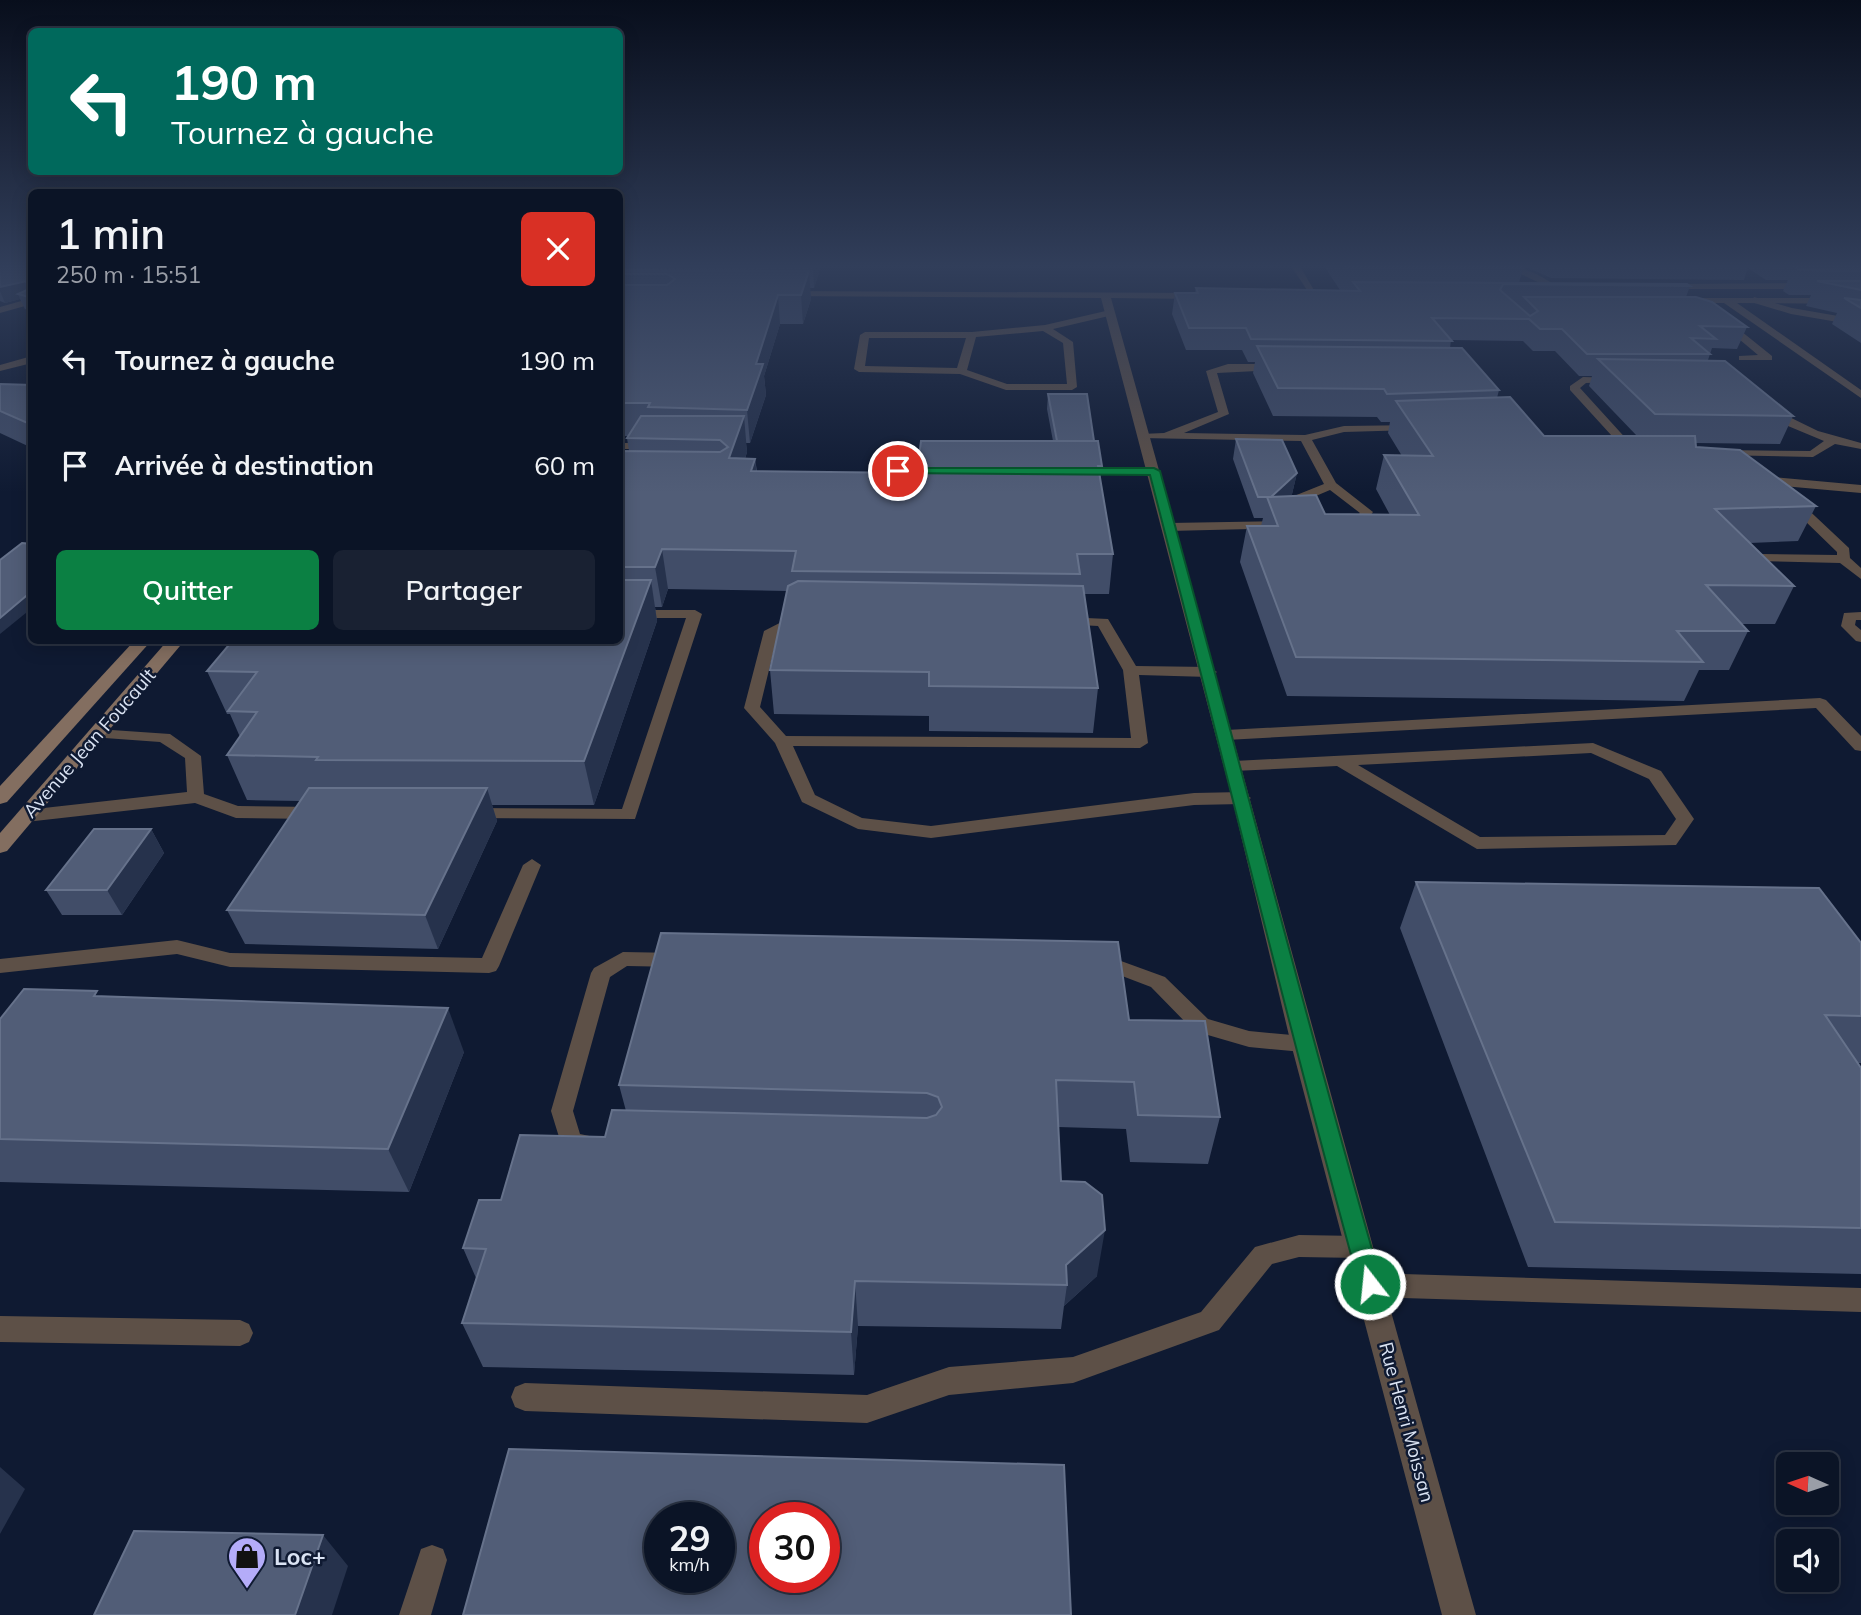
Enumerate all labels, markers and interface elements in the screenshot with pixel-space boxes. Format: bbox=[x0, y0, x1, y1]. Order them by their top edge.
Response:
text: 190 m bbox=[171, 51, 317, 112]
icon: left bbox=[56, 56, 147, 147]
text: Tournez à gauche bbox=[171, 112, 434, 152]
text: 1 min bbox=[56, 207, 165, 260]
button: close bbox=[521, 212, 595, 286]
text: 250 m · 15:51 bbox=[56, 260, 201, 289]
icon: left bbox=[56, 342, 94, 380]
text: Tournez à gauche bbox=[115, 344, 335, 377]
text: 190 m bbox=[519, 344, 595, 377]
pin bbox=[868, 441, 928, 501]
icon: arrive bbox=[56, 447, 94, 485]
text: Arrivée à destination bbox=[115, 449, 374, 482]
text: 60 m bbox=[534, 449, 595, 482]
icon: arrive bbox=[879, 452, 917, 490]
button: Quitter bbox=[56, 550, 319, 630]
button: Partager bbox=[333, 550, 595, 630]
street label: Avenue Jean Foucault bbox=[18, 663, 161, 823]
position arrow bbox=[1333, 1247, 1407, 1321]
street label: Rue Henri Moissan bbox=[1374, 1339, 1440, 1505]
north arrow bbox=[1776, 1452, 1839, 1516]
map controls bbox=[1776, 1452, 1839, 1592]
speed limit sign: 30 bbox=[749, 1502, 840, 1593]
text: 29 bbox=[668, 1516, 711, 1560]
button: sound bbox=[1776, 1529, 1839, 1592]
shop icon: Loc+ bbox=[226, 1535, 268, 1590]
place label: Loc+ bbox=[274, 1542, 326, 1571]
text: km/h bbox=[669, 1553, 710, 1576]

